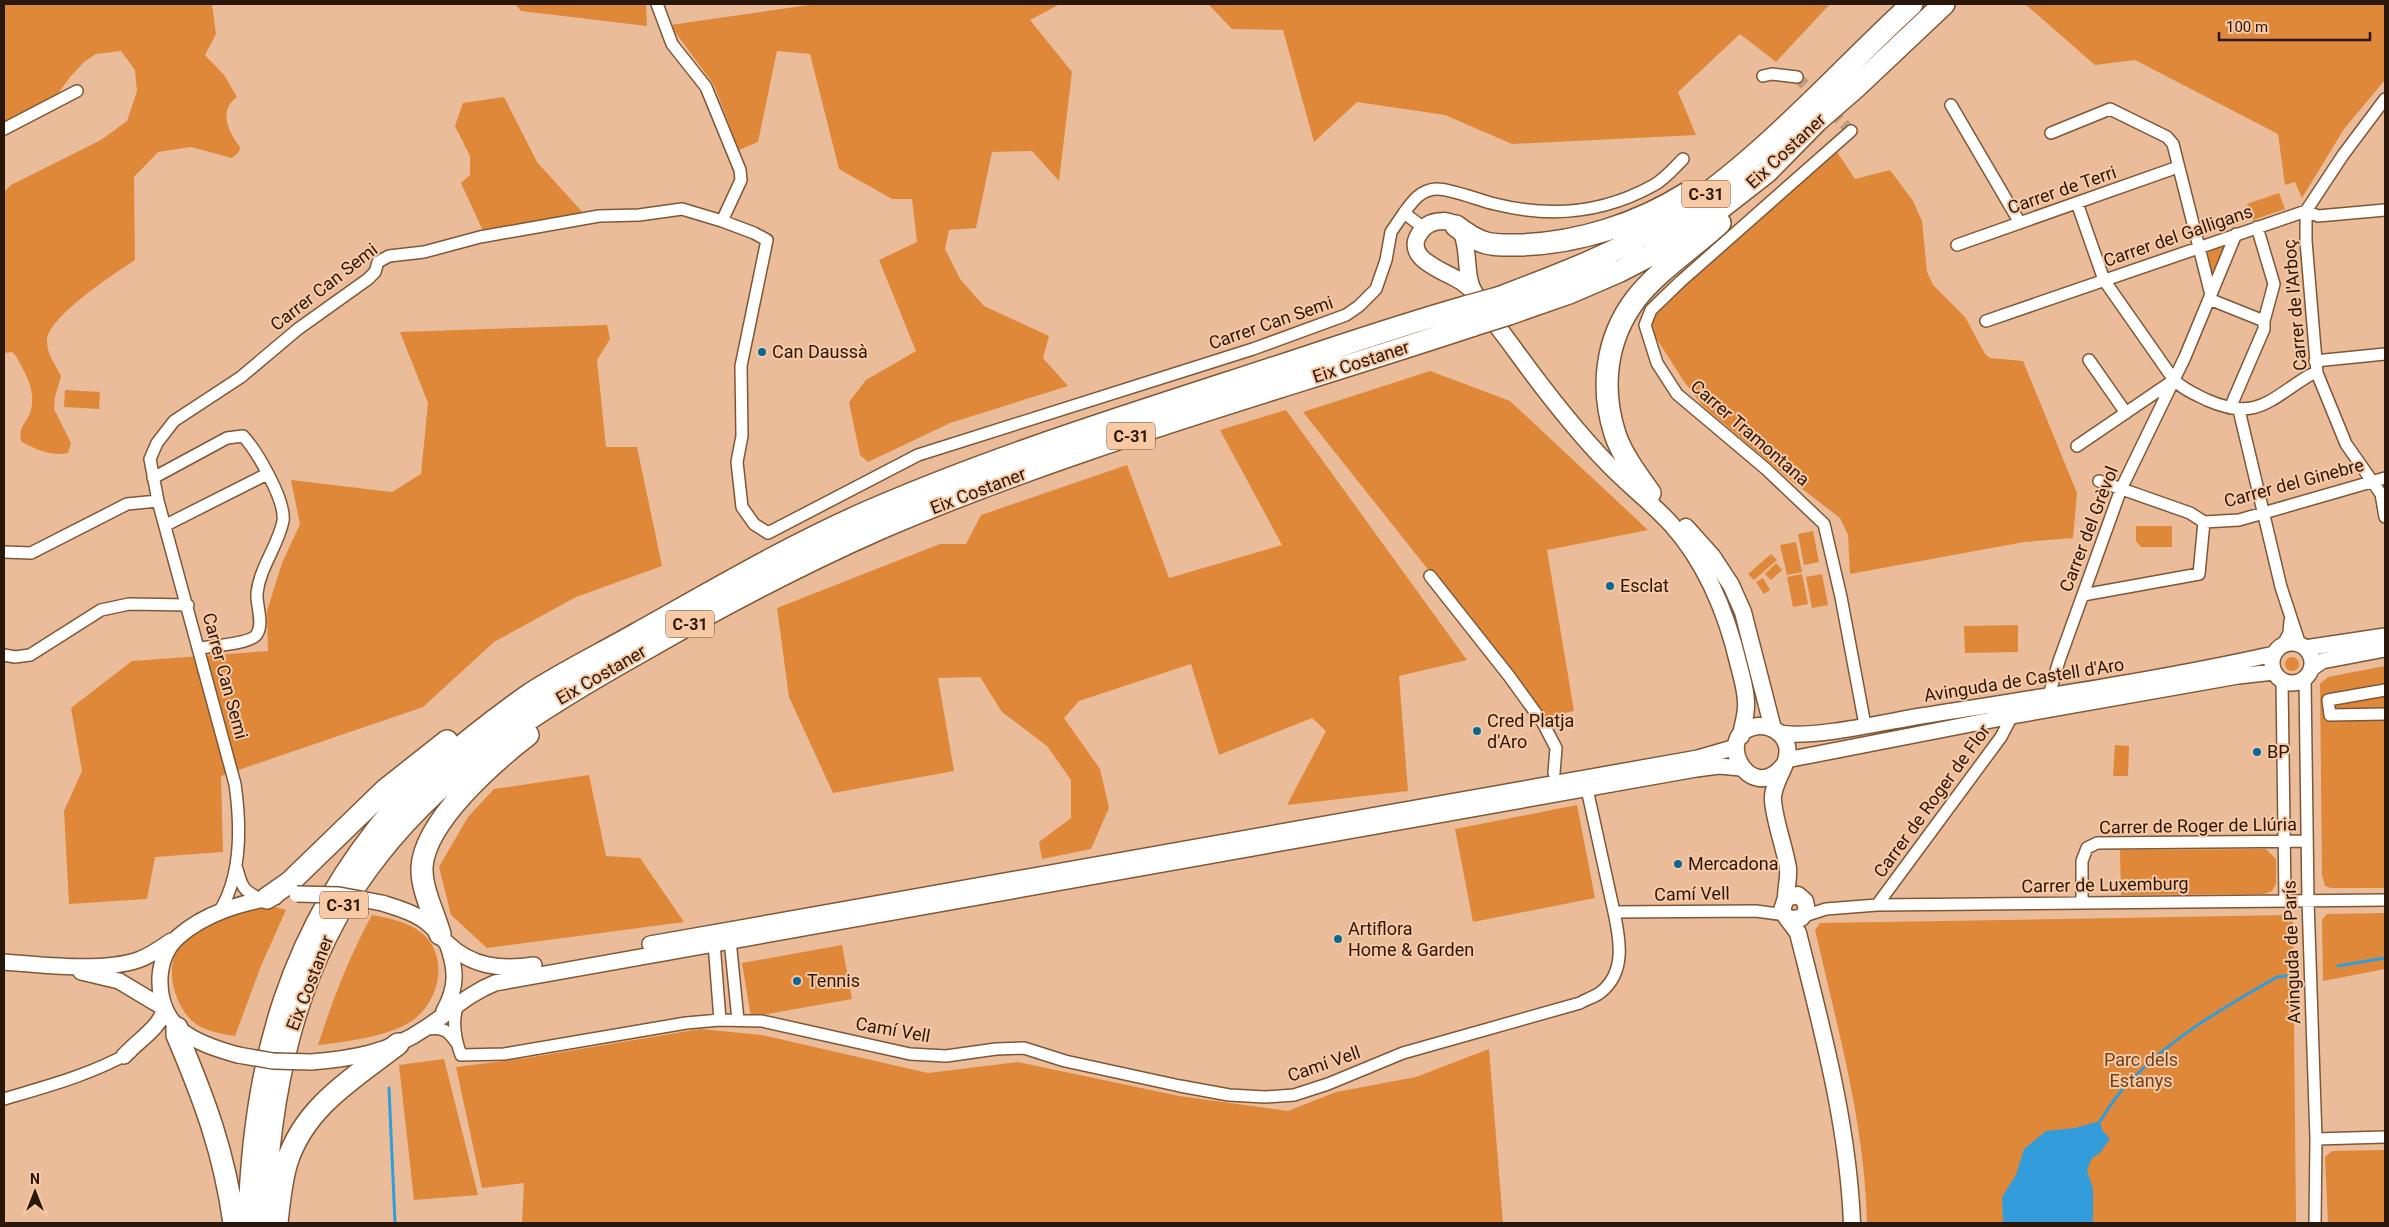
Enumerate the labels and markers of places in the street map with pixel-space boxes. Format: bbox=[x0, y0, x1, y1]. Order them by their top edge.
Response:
place label: Can Daussà bbox=[772, 341, 868, 362]
marker: Can Daussà bbox=[756, 346, 768, 358]
place label: Esclat bbox=[1620, 575, 1669, 596]
marker: Esclat bbox=[1604, 580, 1616, 592]
place label: Cred Platja d'Aro bbox=[1487, 710, 1574, 752]
marker: Cred Platja d'Aro bbox=[1471, 725, 1483, 737]
place label: BP bbox=[2267, 741, 2290, 762]
marker: BP bbox=[2251, 746, 2263, 758]
place label: Mercadona bbox=[1688, 853, 1779, 874]
marker: Mercadona bbox=[1672, 858, 1684, 870]
place label: Artiflora Home & Garden bbox=[1348, 918, 1474, 960]
marker: Artiflora Home & Garden bbox=[1332, 933, 1344, 945]
place label: Tennis bbox=[807, 970, 860, 991]
marker: Tennis bbox=[791, 975, 803, 987]

